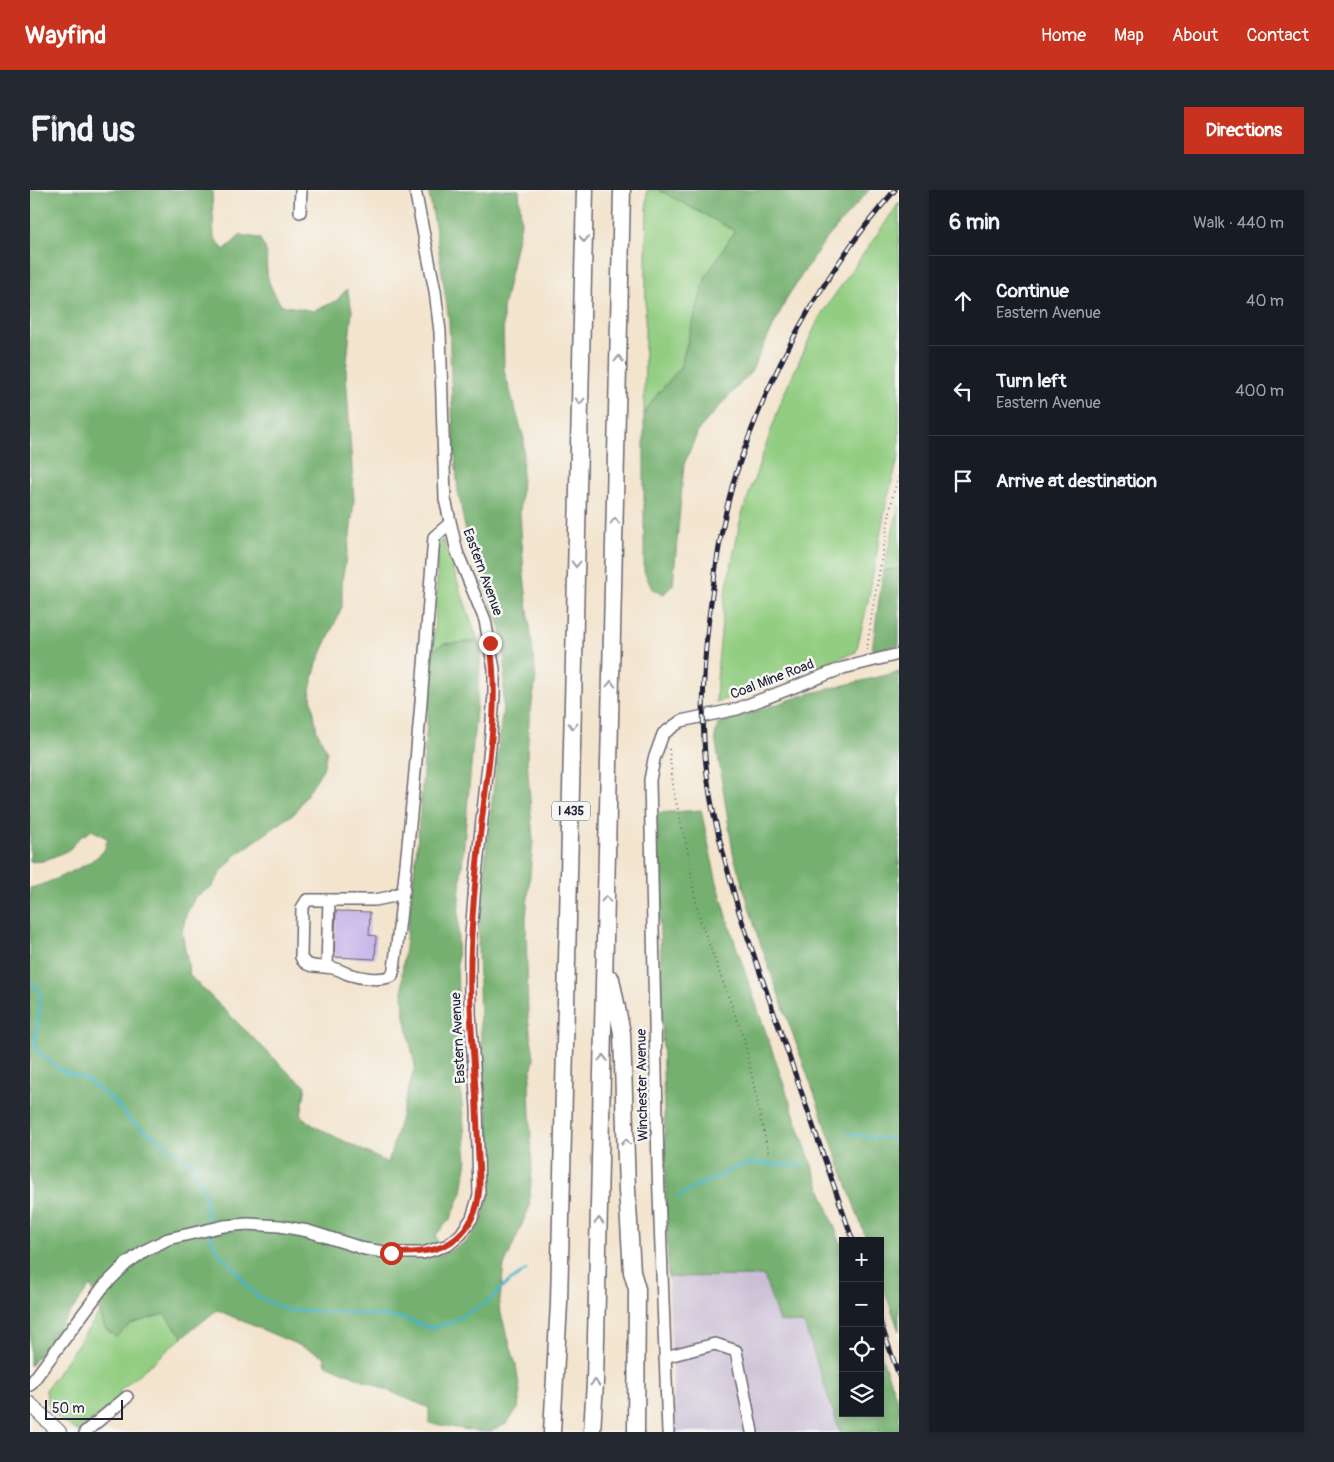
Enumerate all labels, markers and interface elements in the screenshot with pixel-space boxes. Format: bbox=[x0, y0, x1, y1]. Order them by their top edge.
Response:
text: Wayfind bbox=[25, 21, 106, 50]
text: Home bbox=[1041, 24, 1086, 47]
text: Map bbox=[1114, 24, 1144, 47]
text: About bbox=[1172, 24, 1218, 47]
text: Contact bbox=[1246, 24, 1309, 47]
button: Directions bbox=[1184, 107, 1304, 154]
text: Find us bbox=[30, 108, 135, 152]
text: 6 min bbox=[949, 209, 1000, 236]
text: Walk · 440 m bbox=[1193, 213, 1284, 233]
one-way arrow bbox=[579, 235, 589, 243]
text: Continue bbox=[996, 279, 1069, 303]
icon: ahead bbox=[949, 287, 977, 315]
text: 40 m bbox=[1246, 291, 1284, 311]
text: Eastern Avenue bbox=[996, 303, 1101, 323]
one-way arrow bbox=[613, 355, 624, 363]
text: Turn left bbox=[996, 369, 1066, 393]
icon: left bbox=[949, 377, 977, 405]
text: 400 m bbox=[1235, 381, 1284, 401]
text: Eastern Avenue bbox=[996, 393, 1101, 413]
one-way arrow bbox=[575, 398, 585, 405]
icon: arrive bbox=[949, 467, 977, 495]
text: Arrive at destination bbox=[996, 469, 1157, 493]
one-way arrow bbox=[610, 517, 620, 525]
street label: Eastern Avenue bbox=[459, 526, 507, 618]
one-way arrow bbox=[571, 560, 582, 568]
route end bbox=[479, 632, 502, 655]
street label: Coal Mine Road bbox=[728, 655, 816, 703]
one-way arrow bbox=[606, 680, 616, 688]
one-way arrow bbox=[567, 722, 578, 730]
road number: I 435 bbox=[552, 802, 590, 820]
one-way arrow bbox=[601, 895, 611, 902]
street label: Eastern Avenue bbox=[447, 992, 469, 1084]
street label: Winchester Avenue bbox=[633, 1028, 651, 1141]
one-way arrow bbox=[597, 1054, 608, 1062]
one-way arrow bbox=[620, 1137, 631, 1145]
one-way arrow bbox=[594, 1217, 604, 1224]
map controls bbox=[839, 1237, 884, 1417]
button: + bbox=[839, 1237, 884, 1282]
route start bbox=[380, 1242, 403, 1265]
button: − bbox=[839, 1282, 884, 1327]
button: locate bbox=[839, 1327, 884, 1372]
button: layers bbox=[839, 1372, 884, 1417]
one-way arrow bbox=[590, 1379, 600, 1387]
scale bar bbox=[45, 1397, 122, 1420]
text: 50 m bbox=[52, 1400, 85, 1417]

